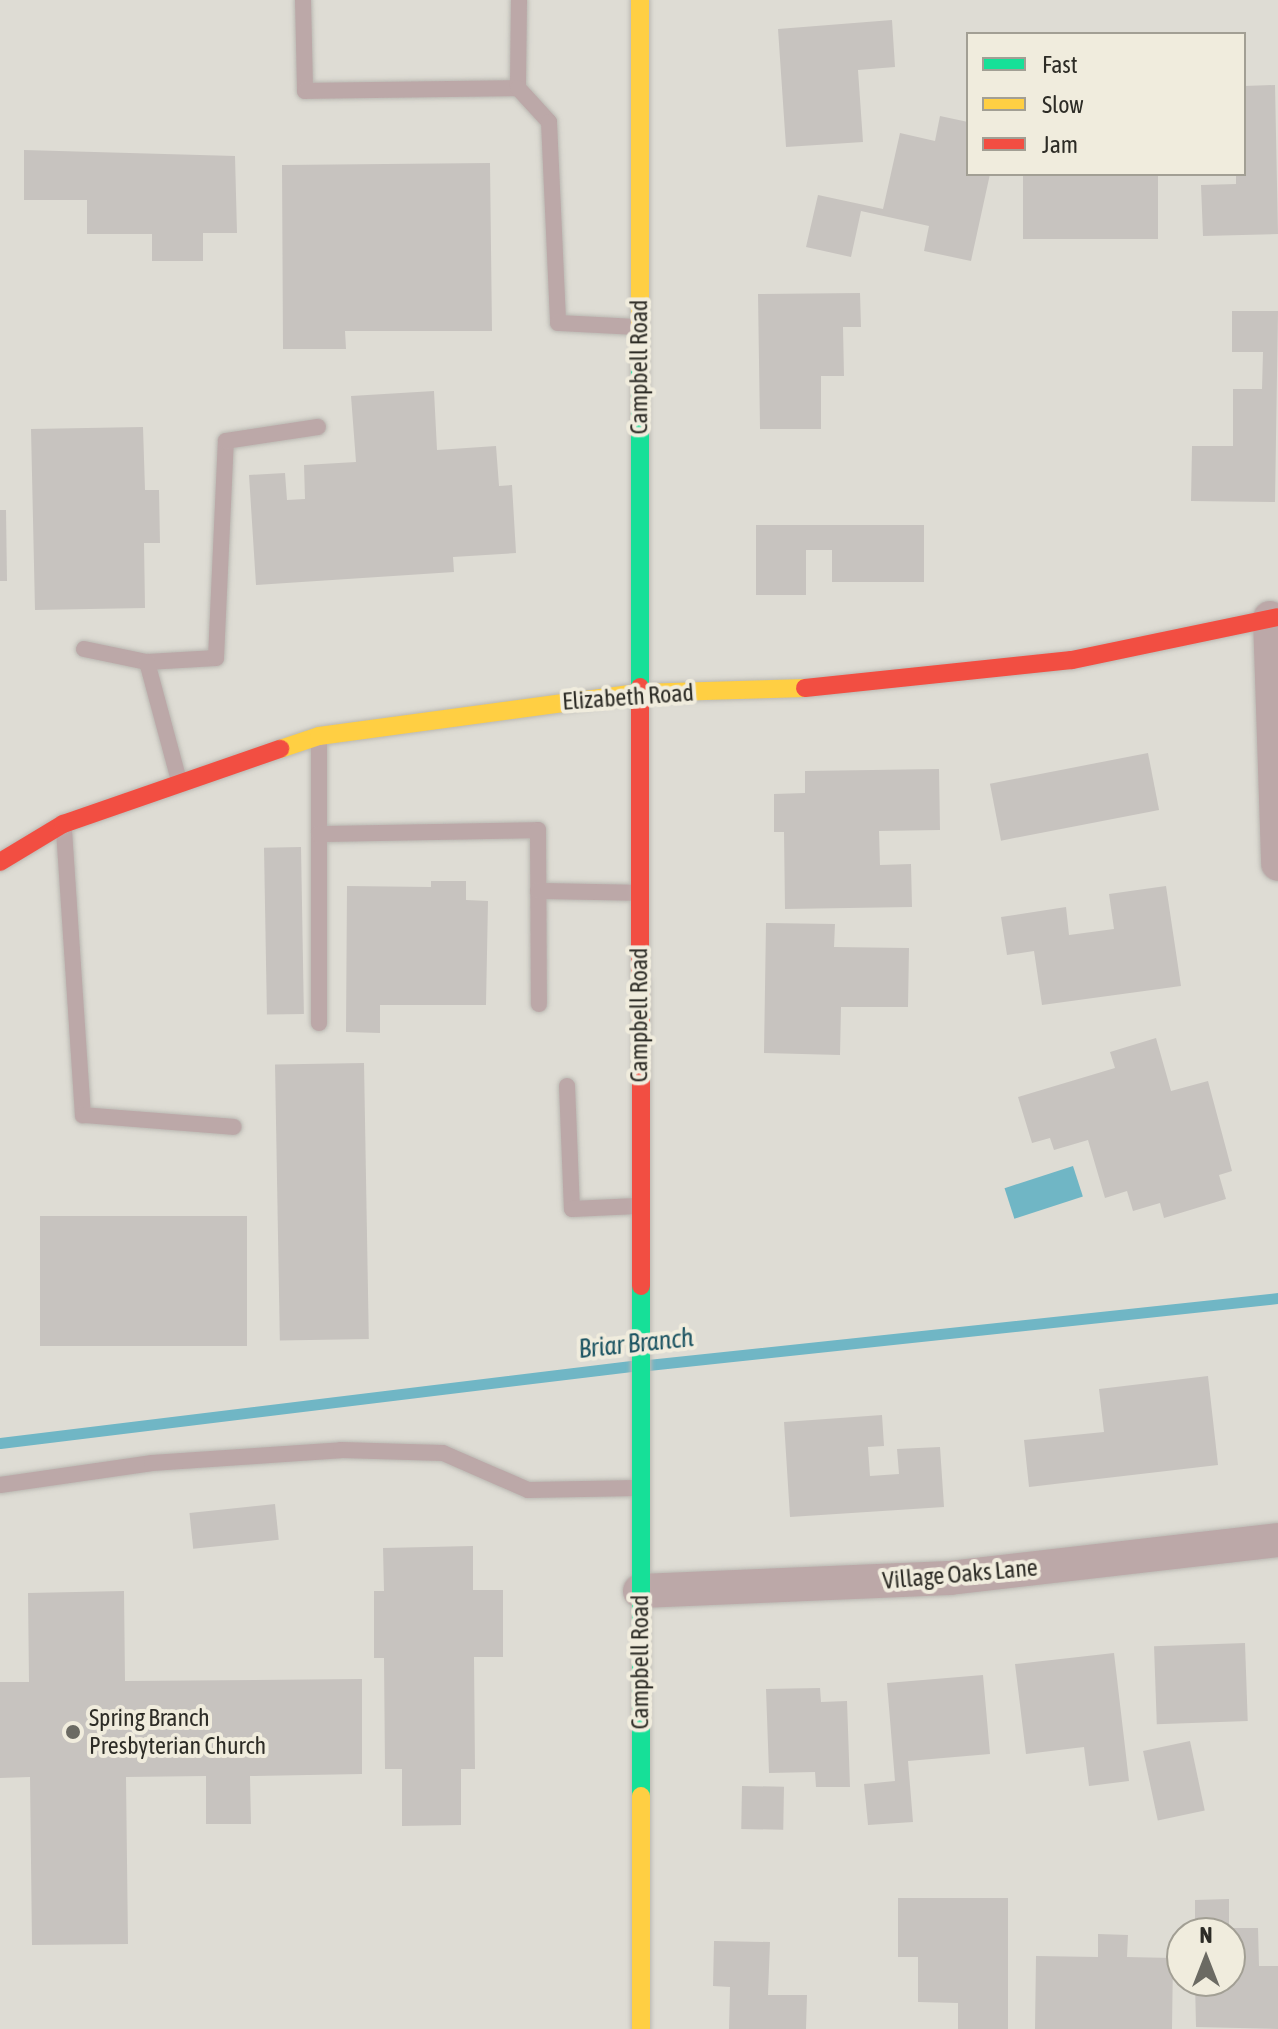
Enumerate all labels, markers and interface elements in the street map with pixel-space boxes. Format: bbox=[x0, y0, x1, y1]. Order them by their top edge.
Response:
legend bbox=[966, 32, 1246, 176]
text: Fast bbox=[1042, 51, 1078, 78]
text: Slow bbox=[1042, 91, 1084, 118]
text: Jam bbox=[1042, 131, 1078, 158]
street label: Campbell Road bbox=[625, 300, 653, 434]
street label: Elizabeth Road bbox=[561, 678, 695, 716]
street label: Campbell Road bbox=[625, 948, 653, 1082]
water label: Briar Branch bbox=[577, 1322, 695, 1366]
street label: Village Oaks Lane bbox=[881, 1553, 1039, 1595]
street label: Campbell Road bbox=[626, 1595, 654, 1729]
place label: Spring Branch Presbyterian Church bbox=[89, 1704, 266, 1760]
marker: Spring Branch Presbyterian Church bbox=[64, 1723, 82, 1741]
north arrow bbox=[1166, 1917, 1246, 1997]
text: N bbox=[1200, 1922, 1212, 1948]

